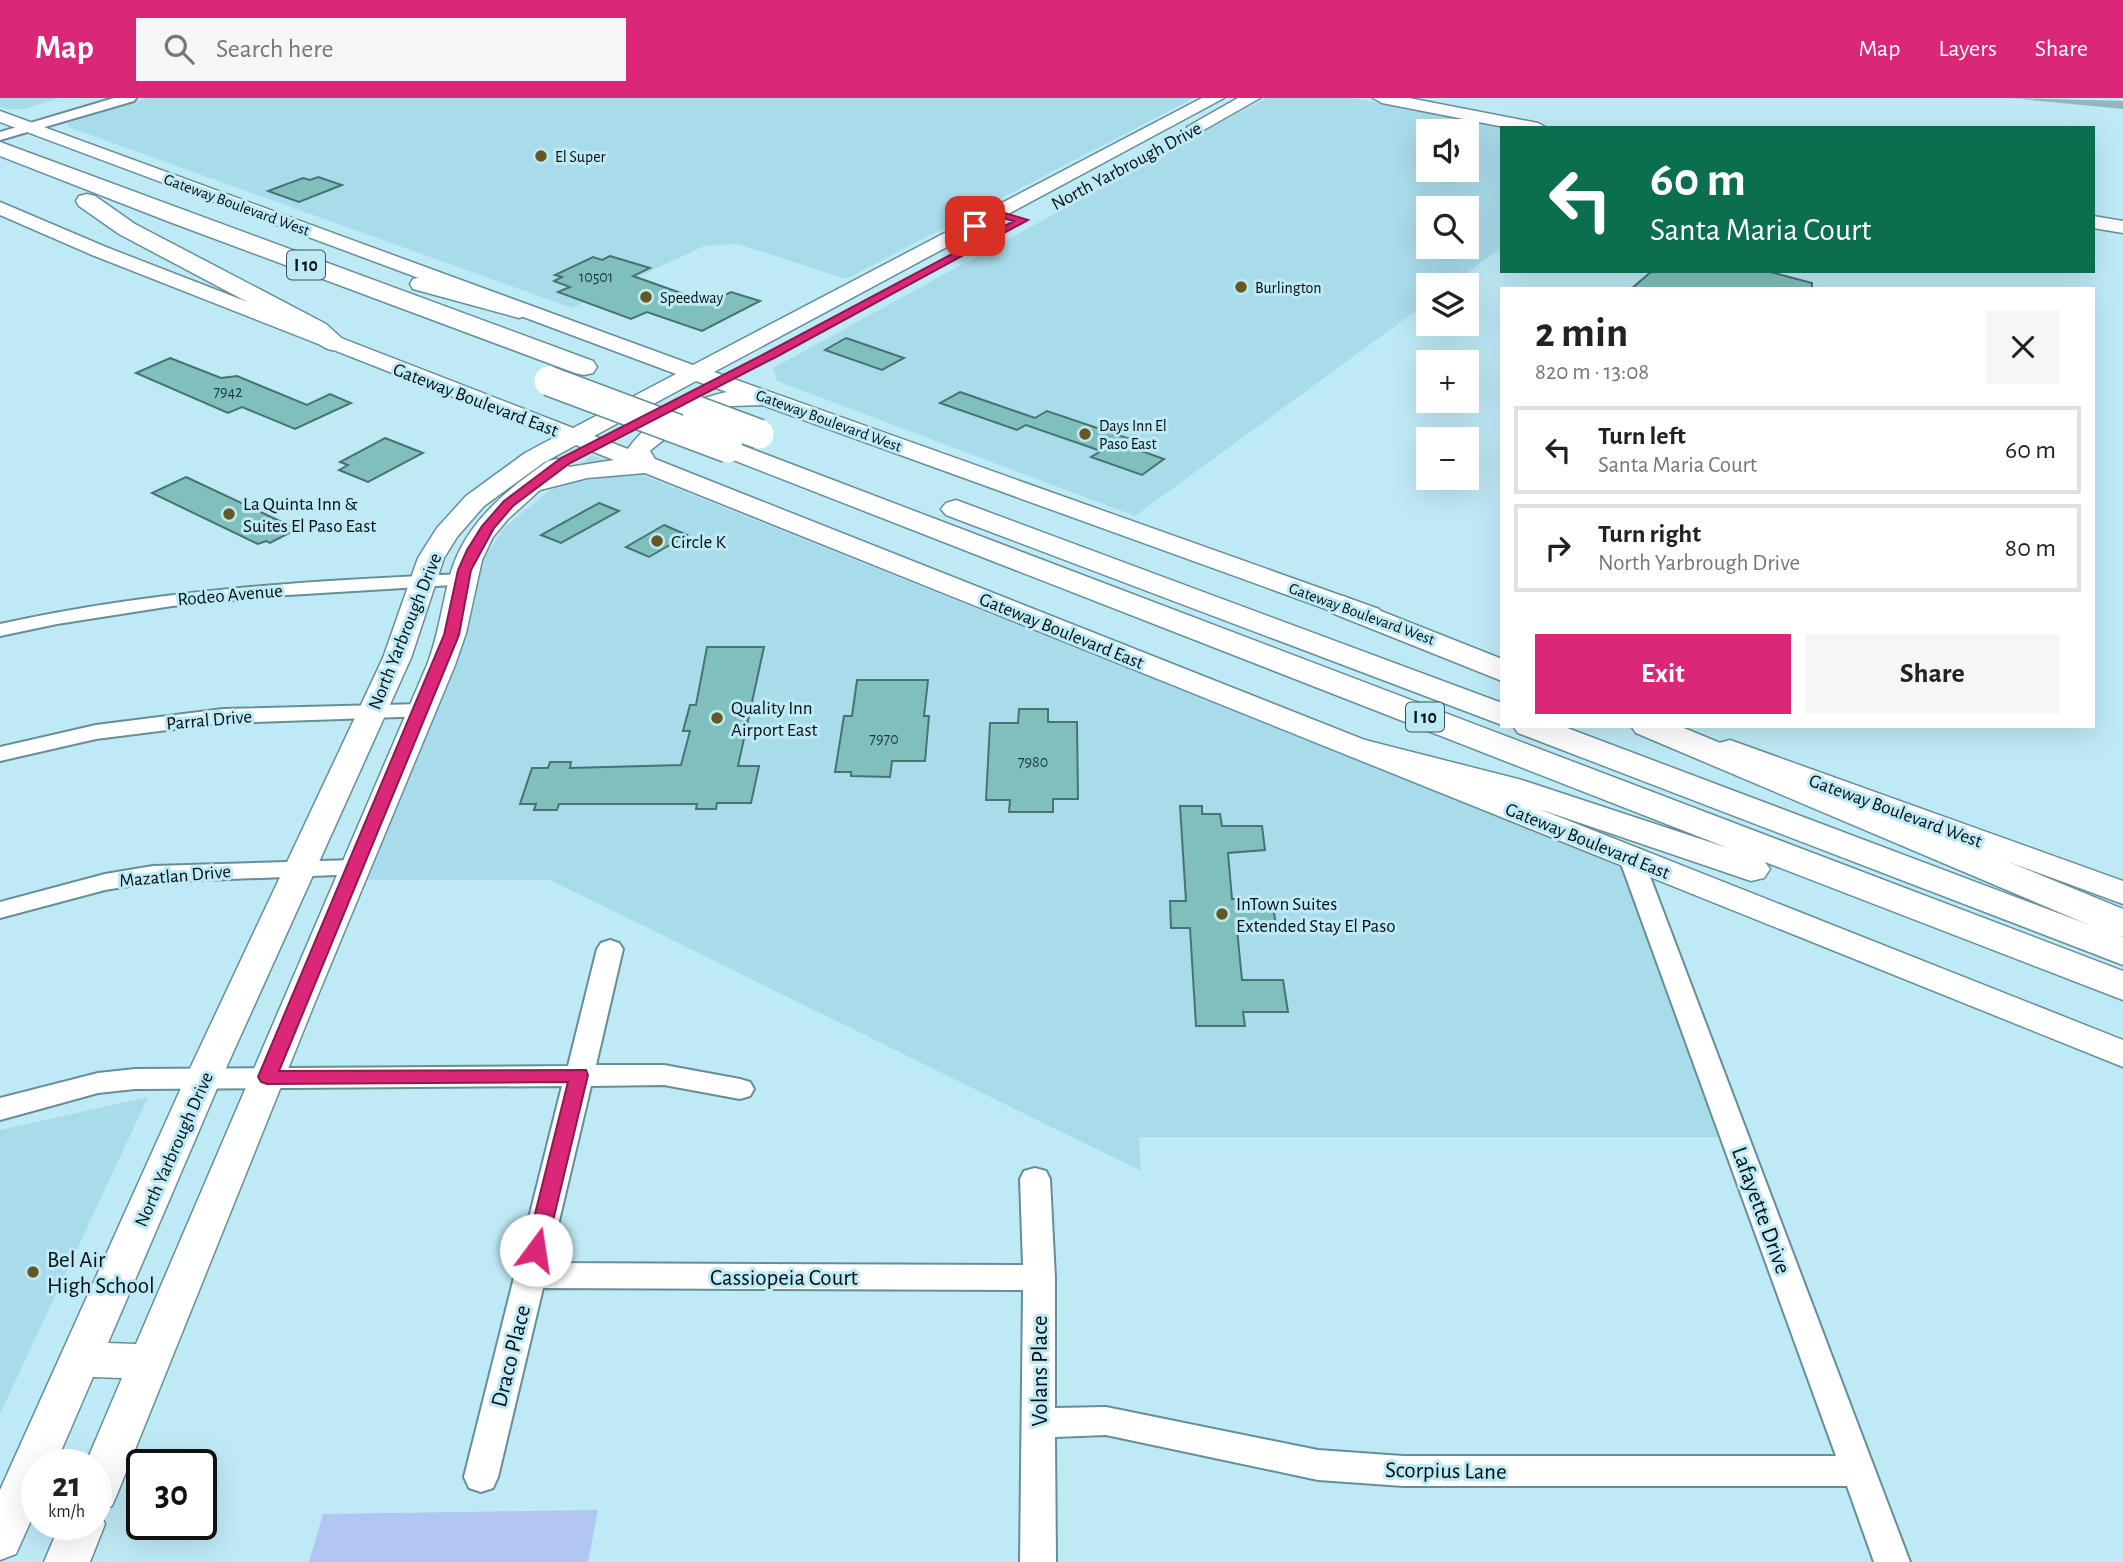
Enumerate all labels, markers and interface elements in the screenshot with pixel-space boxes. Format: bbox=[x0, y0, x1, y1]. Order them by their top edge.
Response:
search box bbox=[136, 18, 626, 81]
icon: search bbox=[160, 30, 198, 68]
text: Map bbox=[35, 32, 94, 65]
text: Search here bbox=[216, 36, 334, 62]
text: Map bbox=[1858, 37, 1900, 61]
text: Layers bbox=[1938, 37, 1997, 61]
text: Share bbox=[2035, 37, 2088, 61]
street label: North Yarbrough Drive bbox=[1049, 119, 1205, 214]
map controls bbox=[1416, 119, 1479, 490]
button: sound bbox=[1416, 119, 1479, 182]
marker: El Super bbox=[533, 148, 549, 164]
place label: El Super bbox=[555, 149, 607, 165]
icon: left bbox=[1535, 154, 1626, 245]
text: 60 m bbox=[1650, 156, 1746, 205]
street label: Gateway Boulevard West bbox=[161, 171, 312, 240]
pin bbox=[945, 196, 1005, 256]
button: search bbox=[1416, 196, 1479, 259]
icon: arrive bbox=[956, 207, 994, 245]
text: Santa Maria Court bbox=[1650, 214, 1872, 246]
road number: I 10 bbox=[287, 250, 325, 280]
house number: 10501 bbox=[579, 269, 613, 285]
button: layers bbox=[1416, 273, 1479, 336]
marker: Burlington bbox=[1233, 279, 1249, 295]
place label: Burlington bbox=[1255, 280, 1321, 296]
marker: Speedway bbox=[638, 289, 654, 305]
place label: Speedway bbox=[660, 290, 723, 307]
button: close bbox=[1986, 310, 2060, 384]
text: 2 min bbox=[1535, 312, 1628, 354]
button: + bbox=[1416, 350, 1479, 413]
street label: Gateway Boulevard East bbox=[390, 360, 561, 441]
text: 820 m · 13:08 bbox=[1535, 361, 1649, 384]
house number: 7942 bbox=[213, 384, 243, 400]
street label: Gateway Boulevard West bbox=[753, 387, 904, 456]
place label: Days Inn El Paso East bbox=[1099, 418, 1167, 452]
text: Turn left bbox=[1598, 423, 1686, 449]
marker: Days Inn El Paso East bbox=[1077, 426, 1093, 442]
button: − bbox=[1416, 427, 1479, 490]
icon: left bbox=[1539, 431, 1577, 469]
text: 60 m bbox=[2005, 437, 2056, 463]
text: Santa Maria Court bbox=[1598, 454, 1757, 477]
place label: La Quinta Inn & Suites El Paso East bbox=[243, 495, 376, 536]
marker: La Quinta Inn & Suites El Paso East bbox=[221, 506, 237, 522]
text: Turn right bbox=[1598, 521, 1701, 547]
icon: right bbox=[1539, 529, 1577, 567]
marker: Circle K bbox=[649, 533, 665, 549]
place label: Circle K bbox=[671, 533, 726, 552]
text: 80 m bbox=[2005, 535, 2056, 561]
street label: North Yarbrough Drive bbox=[365, 551, 445, 713]
text: North Yarbrough Drive bbox=[1598, 552, 1800, 575]
street label: Gateway Boulevard West bbox=[1286, 580, 1437, 649]
street label: Rodeo Avenue bbox=[177, 581, 284, 610]
street label: Gateway Boulevard East bbox=[977, 590, 1146, 673]
button: Exit bbox=[1535, 634, 1791, 714]
button: Share bbox=[1805, 634, 2060, 714]
place label: Quality Inn Airport East bbox=[731, 699, 818, 740]
road number: I 10 bbox=[1406, 702, 1444, 732]
street label: Parral Drive bbox=[165, 707, 253, 734]
marker: Quality Inn Airport East bbox=[709, 710, 725, 726]
house number: 7970 bbox=[869, 731, 899, 747]
house number: 7980 bbox=[1018, 754, 1048, 770]
street label: Gateway Boulevard West bbox=[1806, 771, 1985, 852]
street label: Gateway Boulevard East bbox=[1503, 800, 1672, 883]
street label: Mazatlan Drive bbox=[119, 862, 232, 891]
place label: InTown Suites Extended Stay El Paso bbox=[1236, 895, 1396, 936]
marker: InTown Suites Extended Stay El Paso bbox=[1214, 906, 1230, 922]
street label: North Yarbrough Drive bbox=[132, 1069, 217, 1230]
street label: Lafayette Drive bbox=[1727, 1144, 1794, 1277]
position arrow bbox=[499, 1213, 573, 1287]
place label: Bel Air High School bbox=[47, 1249, 155, 1298]
marker: Bel Air High School bbox=[25, 1264, 41, 1280]
street label: Cassiopeia Court bbox=[710, 1267, 859, 1290]
street label: Draco Place bbox=[488, 1303, 535, 1410]
street label: Volans Place bbox=[1029, 1315, 1052, 1427]
speed limit sign: 30 bbox=[126, 1449, 217, 1540]
street label: Scorpius Lane bbox=[1385, 1459, 1507, 1484]
text: 21 bbox=[52, 1468, 81, 1503]
text: km/h bbox=[48, 1503, 85, 1521]

